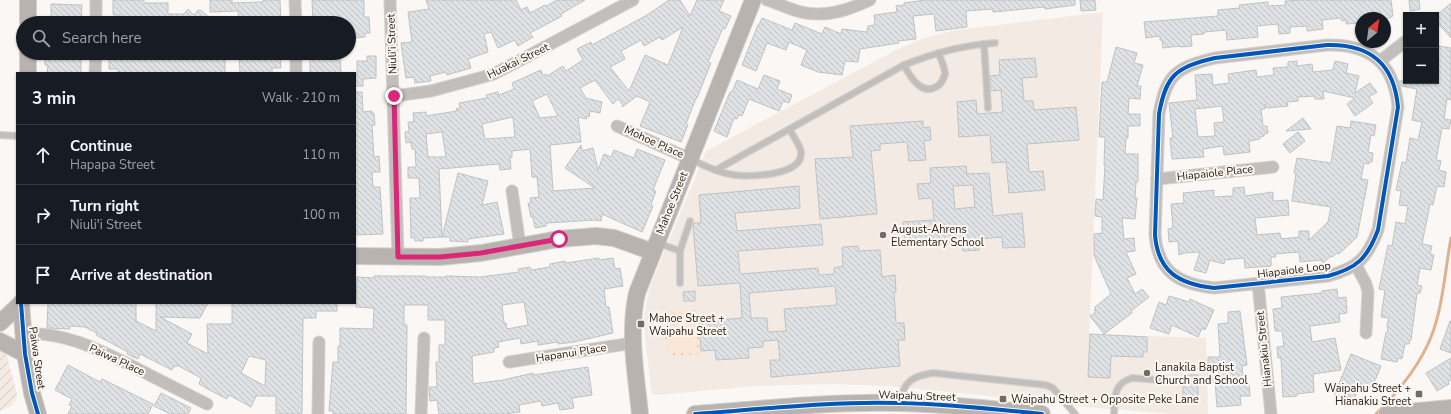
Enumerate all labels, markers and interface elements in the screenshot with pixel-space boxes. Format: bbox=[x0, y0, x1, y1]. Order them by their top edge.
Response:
north arrow bbox=[1355, 12, 1391, 48]
map controls bbox=[1403, 12, 1439, 84]
button: + bbox=[1403, 12, 1439, 48]
street label: Niuli'i Street bbox=[383, 13, 401, 74]
search box bbox=[16, 16, 356, 60]
icon: search bbox=[30, 27, 52, 49]
text: Search here bbox=[62, 28, 142, 48]
street label: Huakai Street bbox=[485, 40, 552, 82]
button: − bbox=[1403, 48, 1439, 84]
text: 3 min bbox=[32, 87, 76, 110]
route end bbox=[385, 87, 403, 105]
text: Walk · 210 m bbox=[262, 89, 340, 107]
street label: Mohoe Place bbox=[622, 122, 686, 162]
text: Continue bbox=[70, 136, 132, 156]
icon: ahead bbox=[32, 144, 54, 166]
text: 110 m bbox=[302, 146, 340, 164]
text: Hapapa Street bbox=[70, 156, 155, 174]
street label: Hiapaiole Place bbox=[1176, 162, 1254, 184]
street label: Mahoe Street bbox=[653, 169, 691, 237]
text: Turn right bbox=[70, 196, 139, 216]
icon: right bbox=[32, 204, 54, 226]
text: 100 m bbox=[302, 206, 340, 224]
text: Niuli'i Street bbox=[70, 216, 142, 234]
place label: August-Ahrens Elementary School bbox=[891, 222, 985, 250]
route start bbox=[550, 230, 568, 248]
marker: August-Ahrens Elementary School bbox=[878, 230, 888, 240]
street label: Hiapaiole Loop bbox=[1256, 258, 1332, 282]
icon: arrive bbox=[32, 264, 54, 286]
text: Arrive at destination bbox=[70, 265, 213, 285]
street label: Hianakiu Street bbox=[1253, 310, 1275, 388]
place label: Mahoe Street + Waipahu Street bbox=[649, 311, 727, 339]
marker: Mahoe Street + Waipahu Street bbox=[636, 319, 646, 329]
street label: Paiwa Street bbox=[25, 326, 49, 390]
street label: Hapanui Place bbox=[535, 340, 607, 366]
street label: Paiwa Place bbox=[87, 341, 147, 379]
place label: Lanakila Baptist Church and School bbox=[1155, 360, 1249, 388]
marker: Lanakila Baptist Church and School bbox=[1142, 368, 1152, 378]
place label: Waipahu Street + Hianakiu Street bbox=[1324, 381, 1411, 409]
street label: Waipahu Street bbox=[878, 387, 956, 405]
marker: Waipahu Street + Hianakiu Street bbox=[1414, 389, 1424, 399]
place label: Waipahu Street + Opposite Peke Lane bbox=[1011, 392, 1199, 407]
marker: Waipahu Street + Opposite Peke Lane bbox=[998, 394, 1008, 404]

